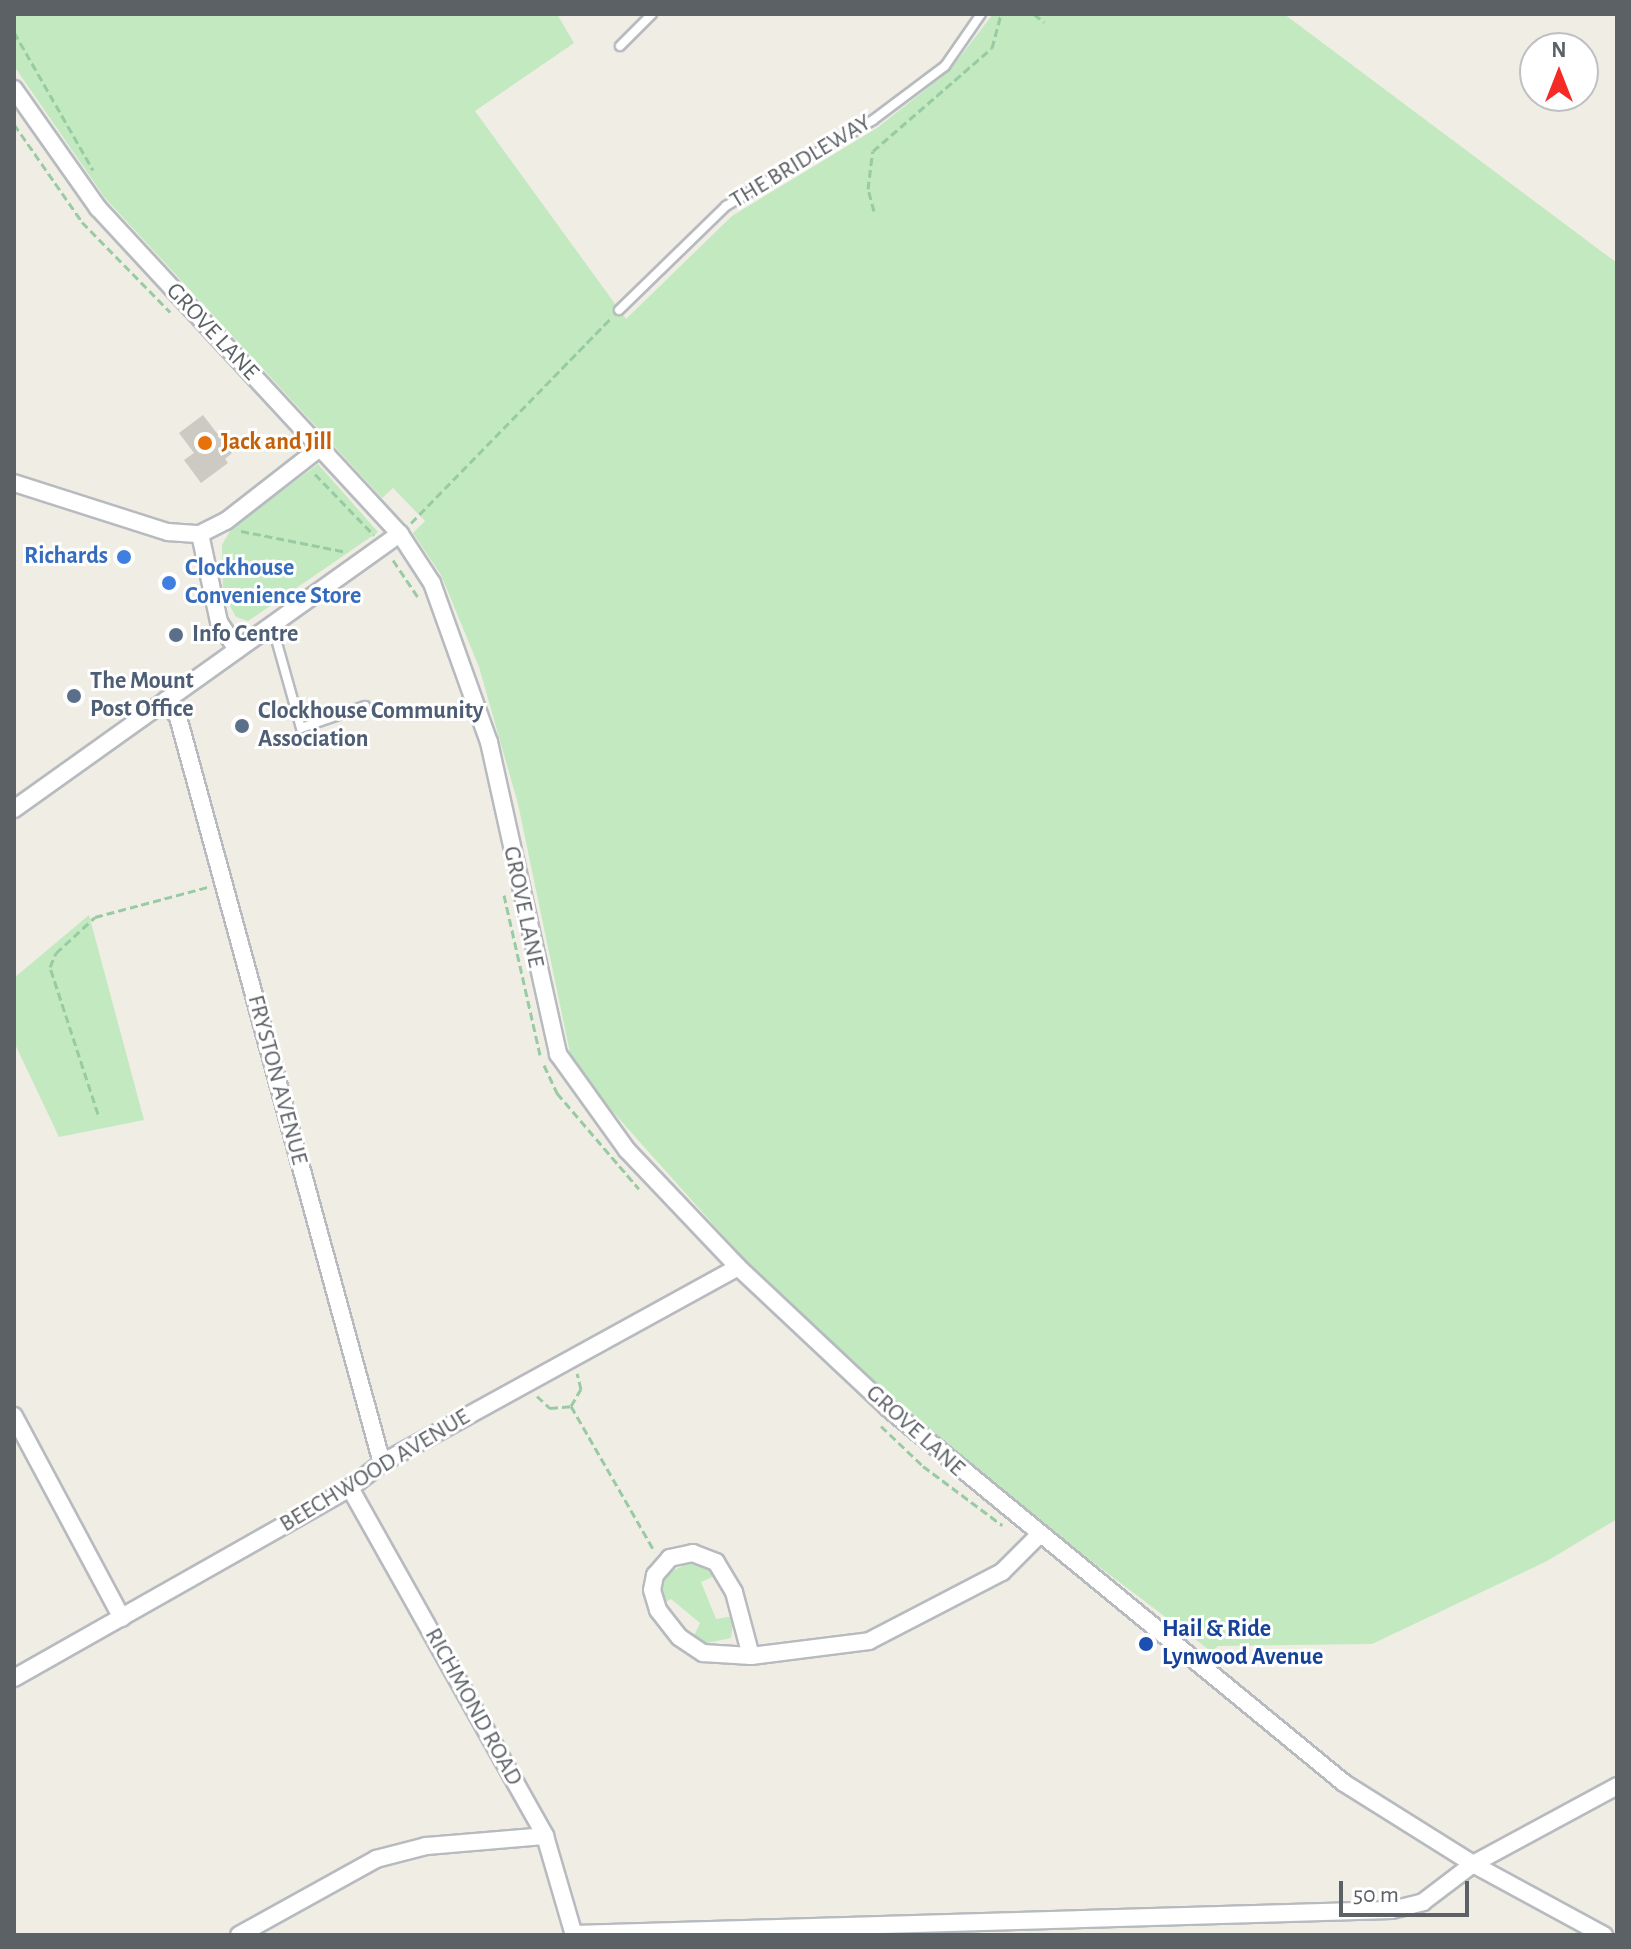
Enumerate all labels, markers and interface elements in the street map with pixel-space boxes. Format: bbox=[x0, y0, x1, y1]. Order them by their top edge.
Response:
north arrow bbox=[1519, 32, 1599, 112]
text: N bbox=[1551, 39, 1567, 61]
street label: THE BRIDLEWAY bbox=[725, 109, 877, 215]
street label: GROVE LANE bbox=[159, 277, 265, 387]
place label: Jack and Jill bbox=[221, 429, 332, 457]
marker: Jack and Jill bbox=[196, 434, 214, 452]
place label: Richards bbox=[24, 543, 108, 571]
marker: Richards bbox=[115, 548, 133, 566]
place label: Clockhouse Convenience Store bbox=[185, 555, 361, 611]
marker: Clockhouse Convenience Store bbox=[160, 574, 178, 592]
place label: Info Centre bbox=[192, 621, 298, 649]
marker: Info Centre bbox=[167, 626, 185, 644]
place label: The Mount Post Office bbox=[90, 668, 194, 724]
marker: The Mount Post Office bbox=[65, 687, 83, 705]
place label: Clockhouse Community Association bbox=[258, 698, 484, 754]
marker: Clockhouse Community Association bbox=[233, 717, 251, 735]
street label: GROVE LANE bbox=[496, 844, 550, 970]
street label: FRYSTON AVENUE bbox=[241, 992, 313, 1168]
street label: GROVE LANE bbox=[860, 1379, 970, 1483]
street label: BEECHWOOD AVENUE bbox=[275, 1403, 475, 1539]
place label: Hail & Ride Lynwood Avenue bbox=[1162, 1616, 1323, 1672]
street label: RICHMOND ROAD bbox=[418, 1623, 528, 1791]
marker: Hail & Ride Lynwood Avenue bbox=[1137, 1635, 1155, 1653]
scale bar bbox=[1343, 1865, 1473, 1915]
text: 50 m bbox=[1353, 1883, 1399, 1907]

